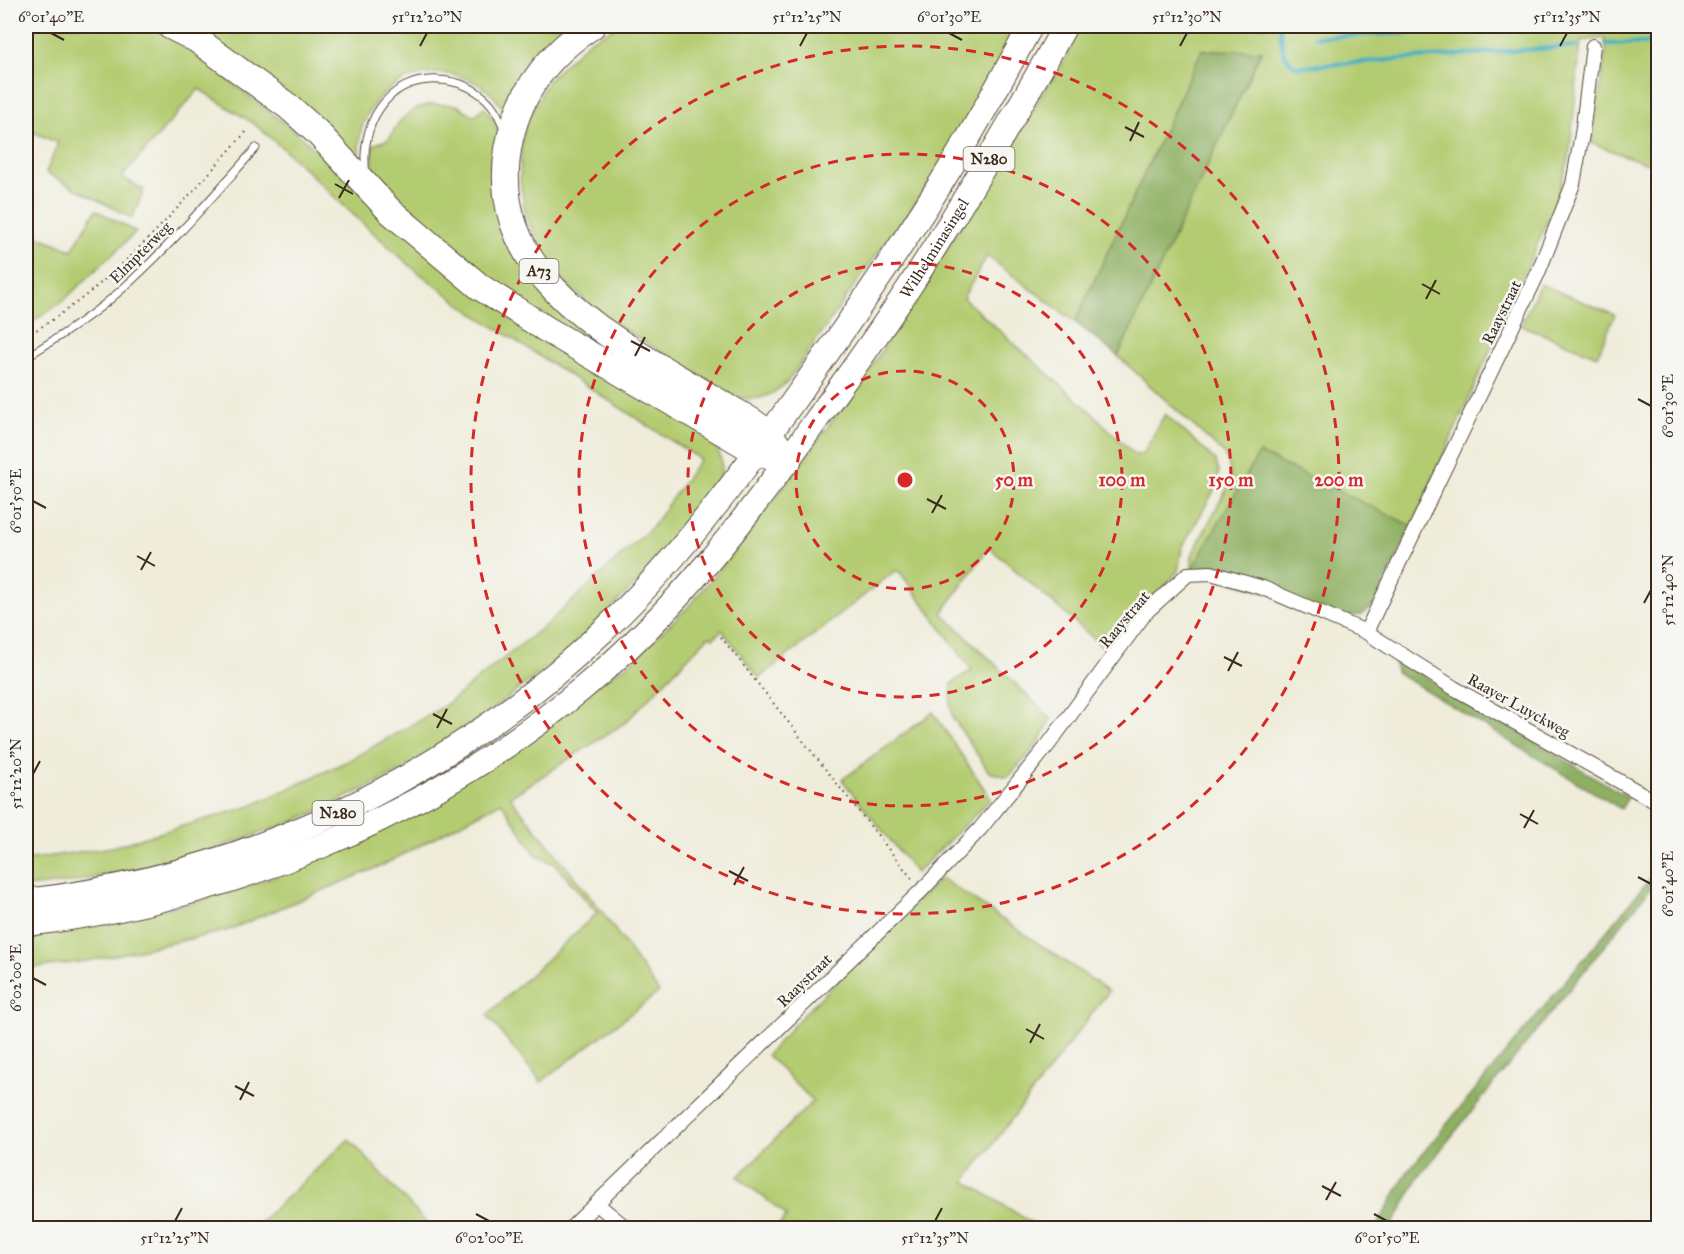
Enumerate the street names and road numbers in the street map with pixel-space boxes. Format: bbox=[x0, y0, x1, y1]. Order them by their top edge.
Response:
road number: N280 bbox=[964, 147, 1014, 171]
street label: Wilhelminasingel bbox=[896, 194, 973, 302]
street label: Elmpterweg bbox=[105, 217, 176, 288]
road number: A73 bbox=[520, 259, 558, 283]
street label: Raaystraat bbox=[1478, 277, 1525, 347]
street label: Raaystraat bbox=[1095, 587, 1154, 652]
street label: Raayer Luyckweg bbox=[1464, 669, 1574, 743]
road number: N280 bbox=[312, 801, 364, 825]
street label: Raaystraat bbox=[773, 949, 836, 1011]

